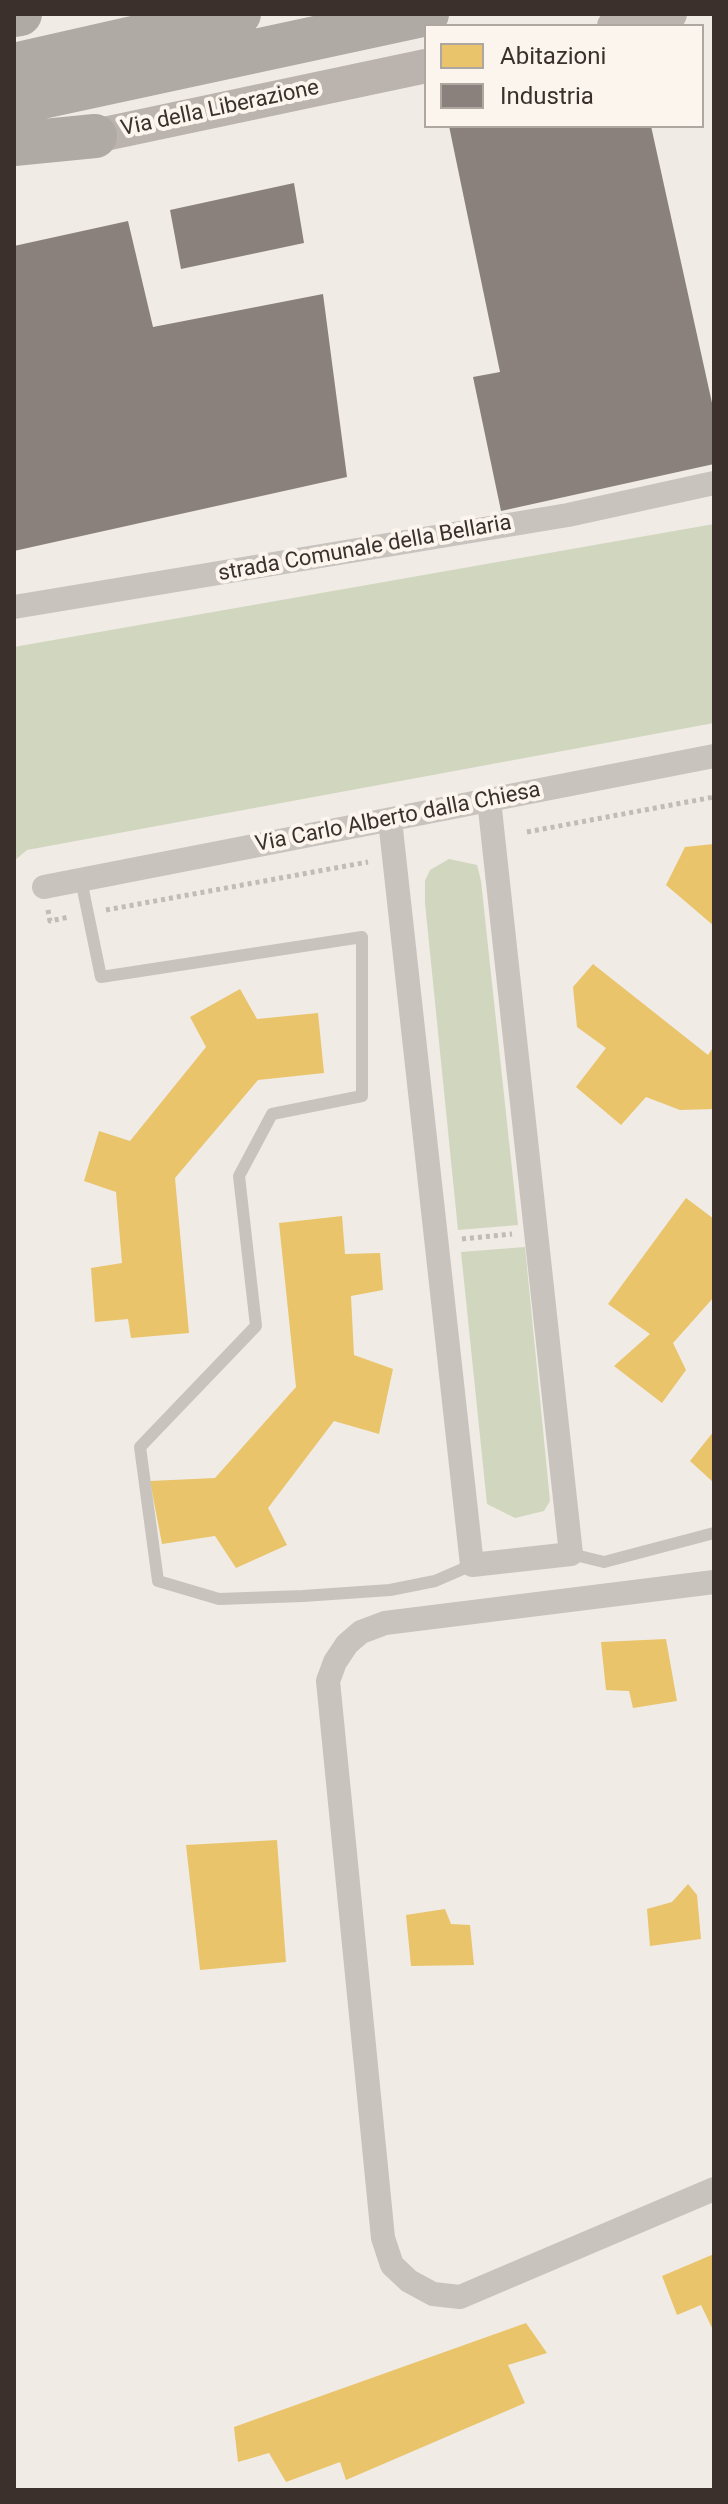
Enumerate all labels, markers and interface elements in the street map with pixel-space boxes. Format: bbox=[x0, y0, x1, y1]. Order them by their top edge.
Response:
legend bbox=[424, 24, 704, 128]
text: Abitazioni bbox=[500, 42, 606, 70]
street label: Via della Liberazione bbox=[119, 75, 321, 143]
text: Industria bbox=[500, 82, 594, 110]
street label: strada Comunale della Bellaria bbox=[216, 510, 514, 588]
street label: Via Carlo Alberto dalla Chiesa bbox=[253, 777, 543, 859]

